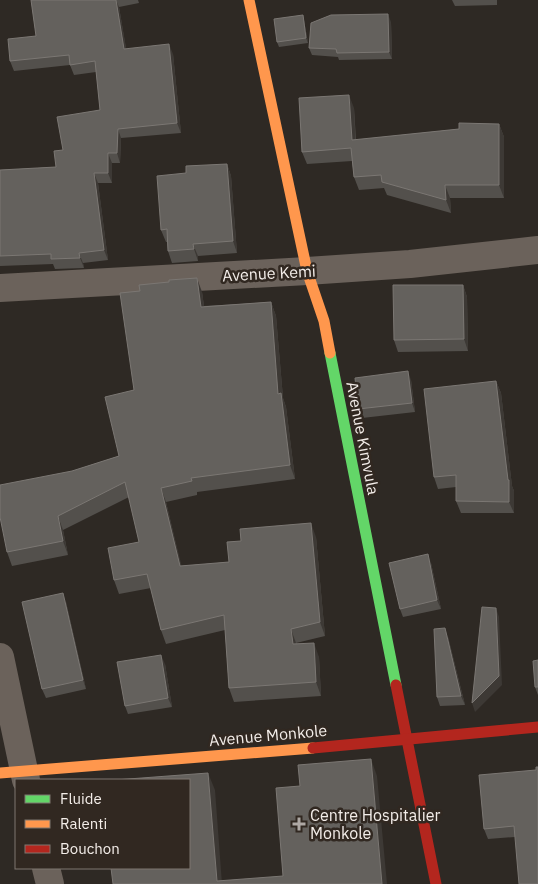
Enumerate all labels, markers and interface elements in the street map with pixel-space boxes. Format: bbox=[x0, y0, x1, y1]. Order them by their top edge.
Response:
street label: Avenue Kemi bbox=[222, 261, 316, 285]
street label: Avenue Kimvula bbox=[342, 380, 384, 497]
street label: Avenue Monkole bbox=[208, 720, 328, 750]
legend bbox=[15, 779, 190, 869]
text: Fluide bbox=[60, 789, 102, 808]
place label: Centre Hospitalier Monkole bbox=[310, 805, 440, 843]
text: Ralenti bbox=[60, 814, 107, 833]
marker: Centre Hospitalier Monkole bbox=[292, 817, 306, 831]
text: Bouchon bbox=[60, 839, 120, 858]

